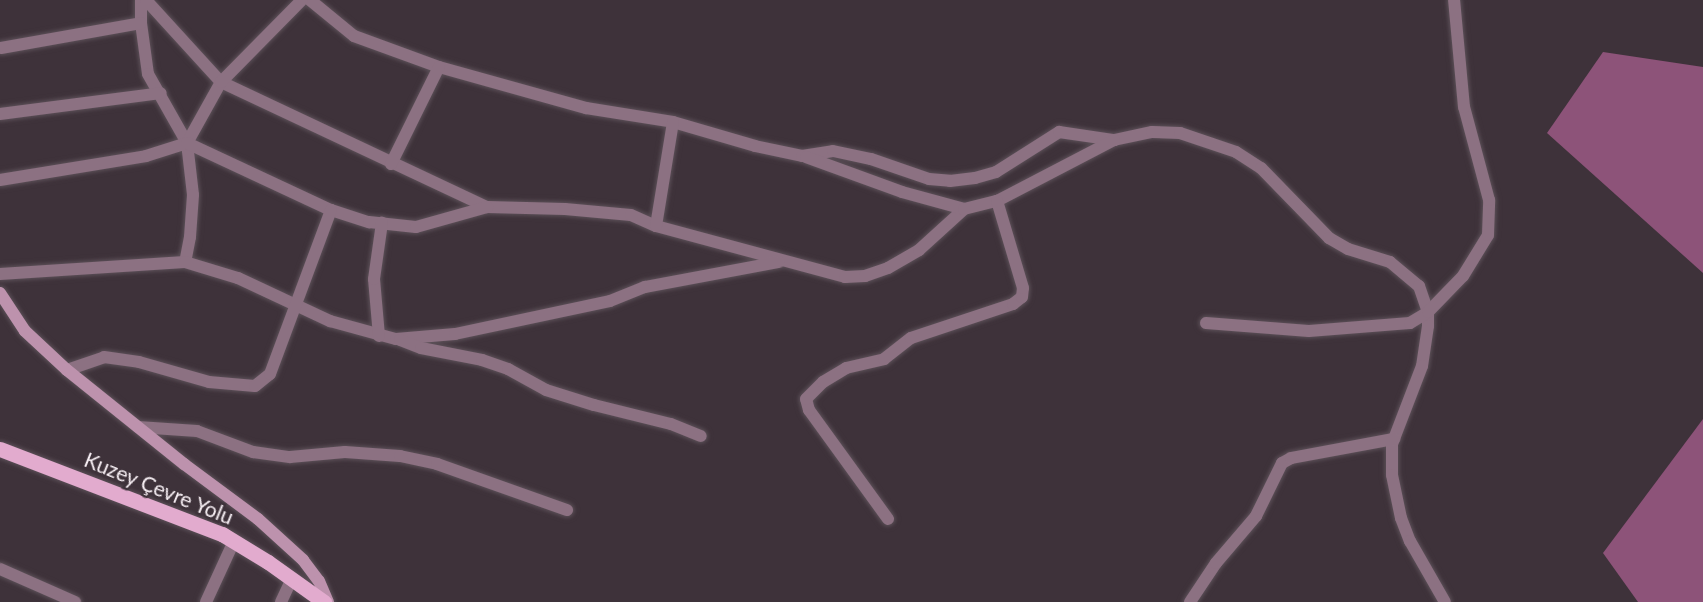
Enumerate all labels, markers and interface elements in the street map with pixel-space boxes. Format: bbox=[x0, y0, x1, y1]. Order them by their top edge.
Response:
street label: Kuzey Çevre Yolu bbox=[80, 446, 238, 530]

